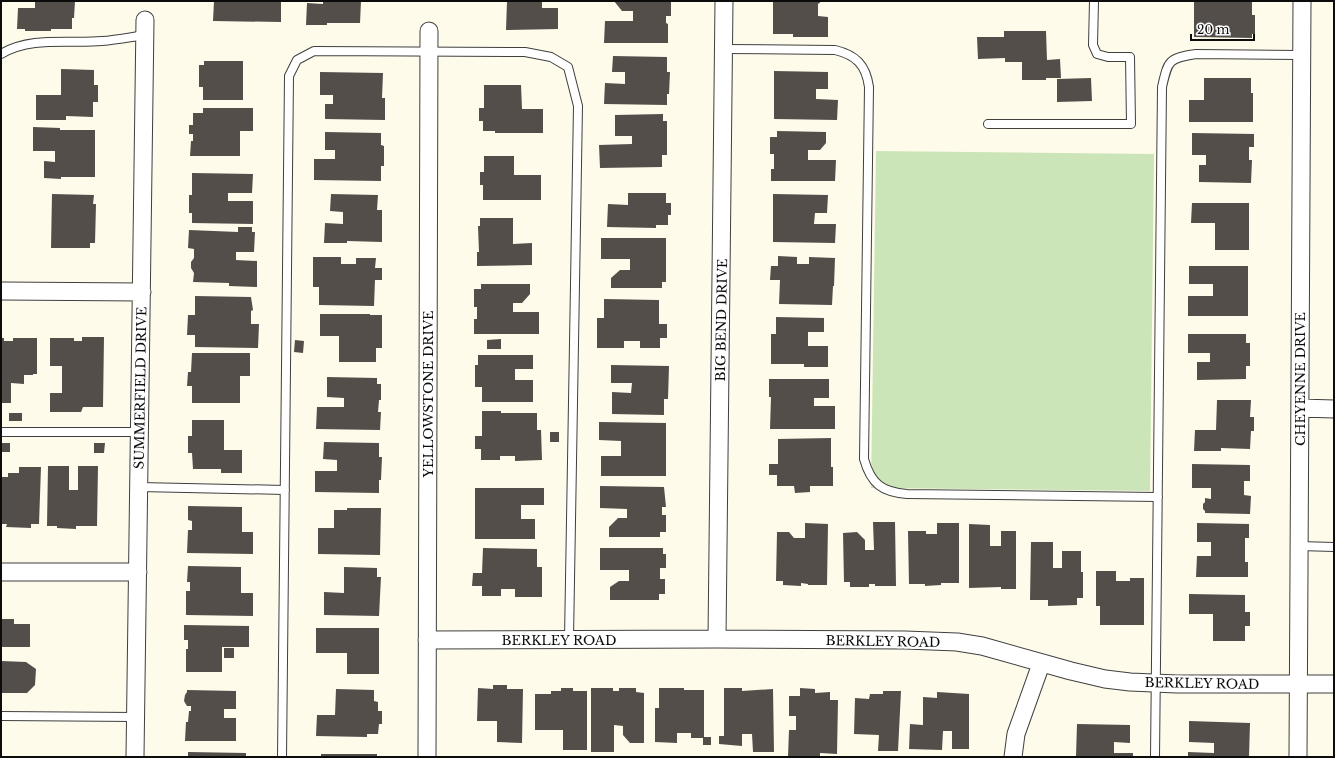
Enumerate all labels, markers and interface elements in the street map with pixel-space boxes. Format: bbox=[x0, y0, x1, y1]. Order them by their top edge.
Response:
scale bar bbox=[1191, 16, 1254, 42]
text: 20 m bbox=[1197, 22, 1229, 37]
street label: BIG BEND DRIVE bbox=[712, 258, 731, 382]
street label: SUMMERFIELD DRIVE bbox=[131, 307, 150, 469]
street label: YELLOWSTONE DRIVE bbox=[420, 310, 437, 479]
street label: CHEYENNE DRIVE bbox=[1292, 312, 1309, 446]
street label: BERKLEY ROAD bbox=[502, 632, 616, 649]
street label: BERKLEY ROAD bbox=[825, 632, 941, 651]
street label: BERKLEY ROAD bbox=[1144, 674, 1260, 693]

